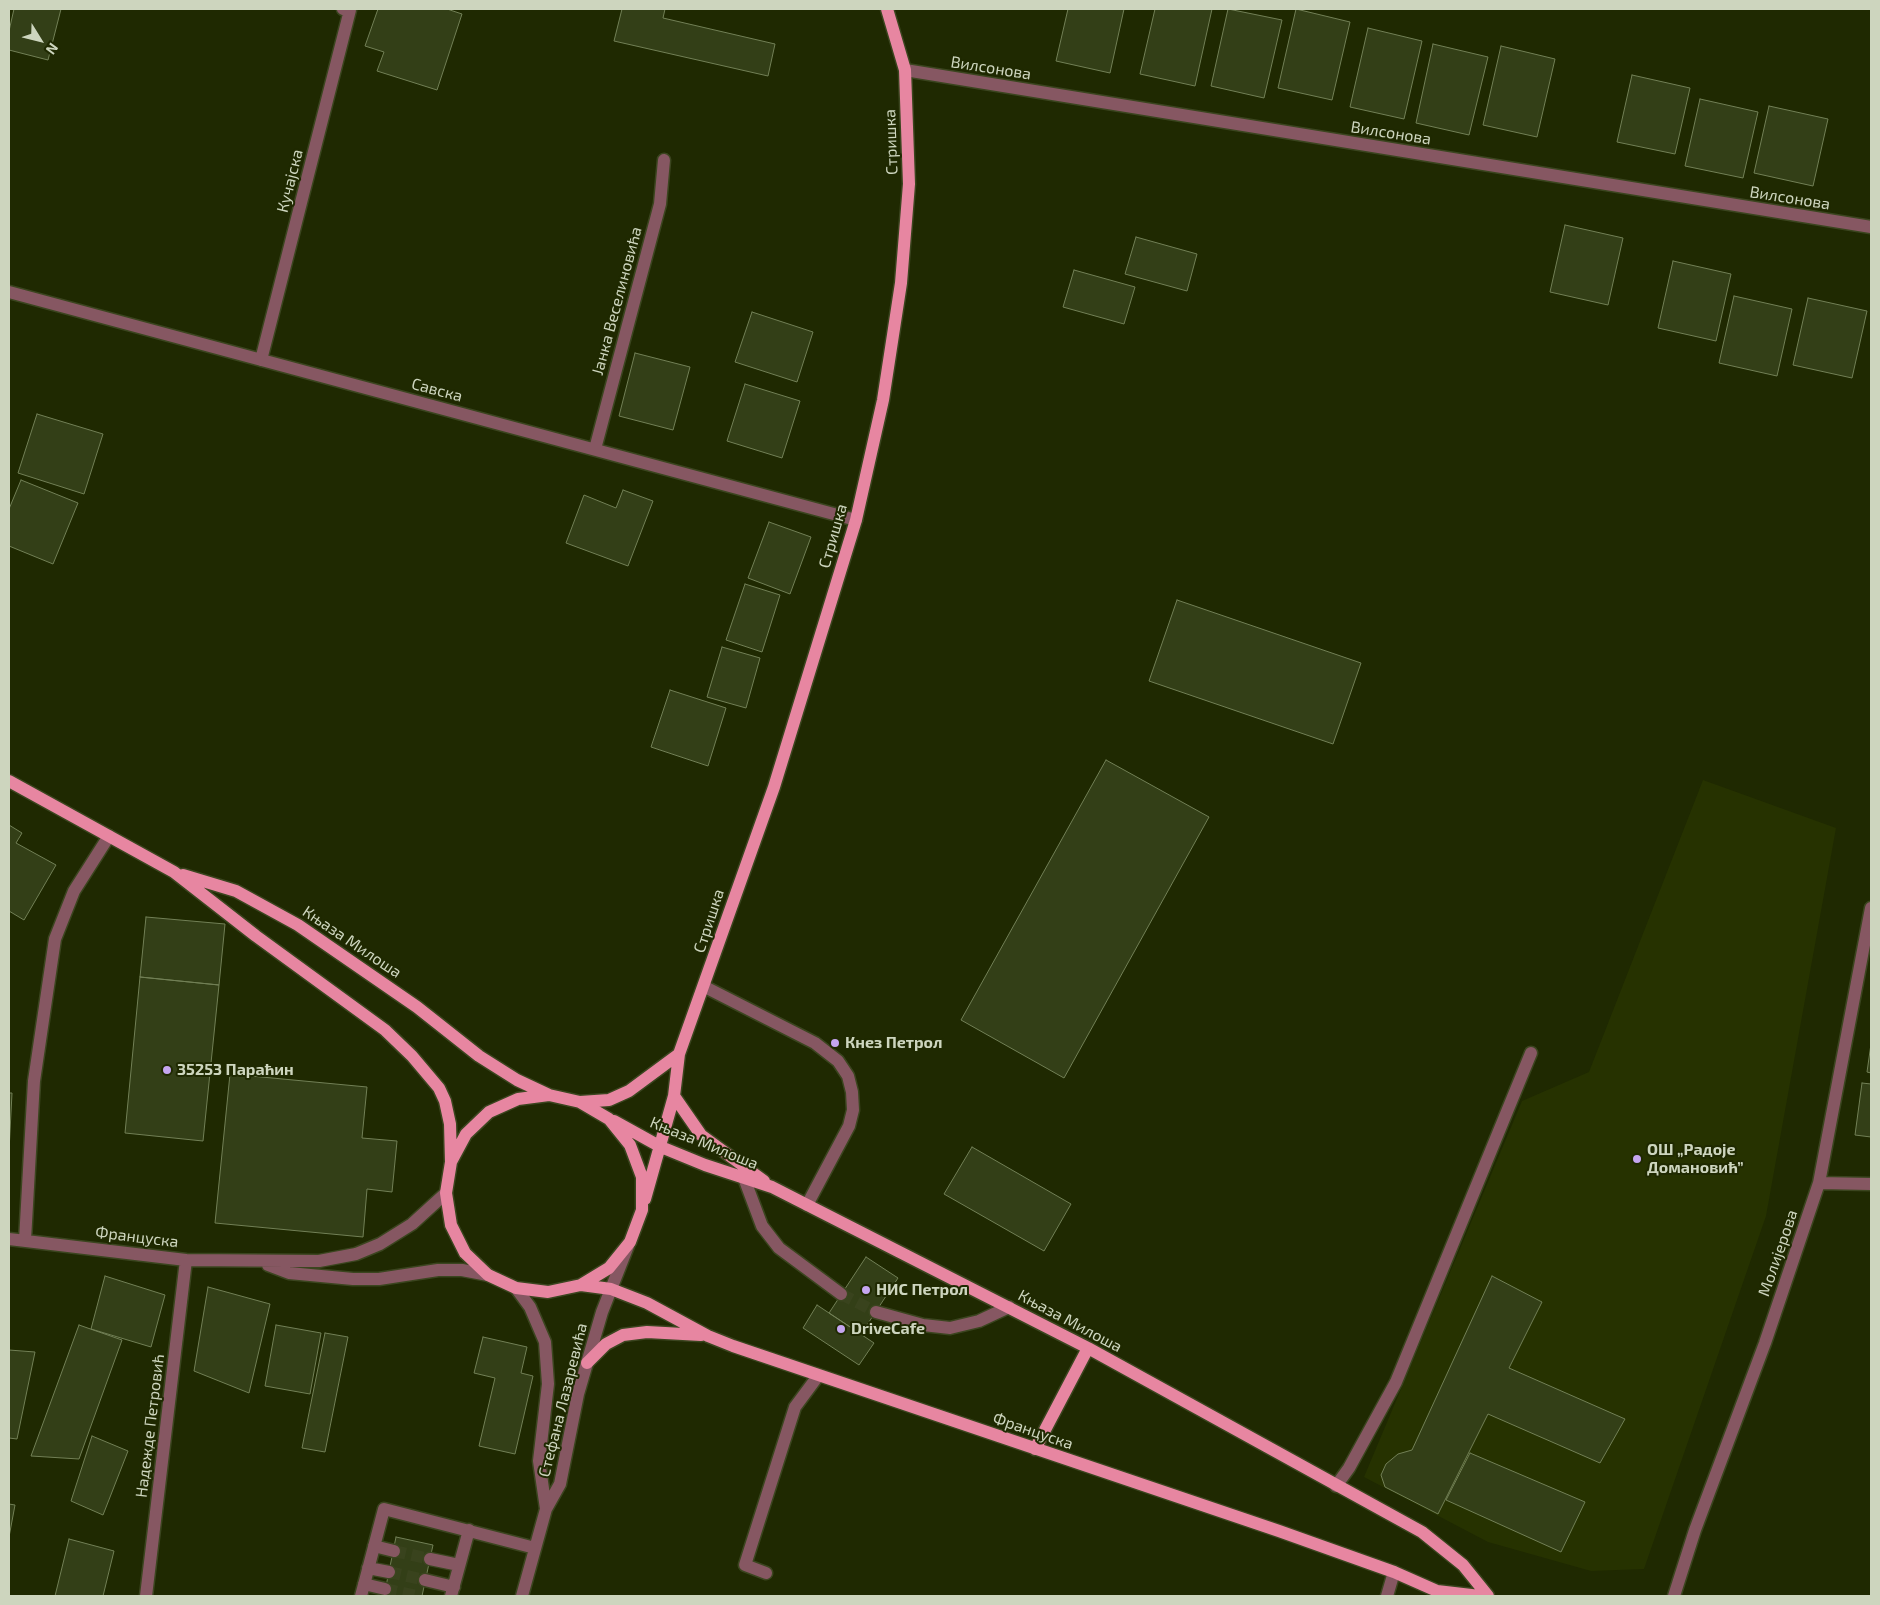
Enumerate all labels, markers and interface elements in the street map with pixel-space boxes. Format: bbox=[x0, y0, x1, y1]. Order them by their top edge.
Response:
north arrow bbox=[15, 15, 65, 65]
text: N bbox=[43, 40, 62, 58]
street label: Вилсонова bbox=[949, 52, 1033, 84]
street label: Стришка bbox=[880, 109, 902, 175]
street label: Вилсонова bbox=[1349, 117, 1433, 149]
street label: Кучајска bbox=[273, 147, 307, 215]
street label: Вилсонова bbox=[1748, 182, 1832, 214]
street label: Јанка Веселиновића bbox=[588, 225, 646, 377]
street label: Савска bbox=[409, 374, 465, 406]
street label: Стришка bbox=[815, 502, 851, 570]
street label: Стришка bbox=[690, 887, 728, 955]
street label: Књаза Милоша bbox=[299, 902, 405, 982]
place label: Кнез Петрол bbox=[845, 1033, 942, 1053]
marker: Кнез Петрол bbox=[829, 1037, 841, 1049]
place label: 35253 Параћин bbox=[177, 1060, 294, 1080]
marker: 35253 Параћин bbox=[161, 1064, 173, 1076]
street label: Књаза Милоша bbox=[647, 1113, 761, 1173]
place label: ОШ „Радоје Домановић” bbox=[1647, 1140, 1743, 1178]
marker: ОШ „Радоје Домановић” bbox=[1631, 1153, 1643, 1165]
street label: Молијерова bbox=[1754, 1207, 1802, 1299]
street label: Француска bbox=[94, 1222, 180, 1252]
place label: НИС Петрол bbox=[876, 1280, 968, 1300]
marker: НИС Петрол bbox=[860, 1284, 872, 1296]
street label: Књаза Милоша bbox=[1015, 1286, 1125, 1356]
place label: DriveCafe bbox=[851, 1319, 925, 1339]
street label: Стефана Лазаревића bbox=[535, 1321, 591, 1479]
marker: DriveCafe bbox=[835, 1323, 847, 1335]
street label: Надежде Петровић bbox=[132, 1353, 168, 1499]
street label: Француска bbox=[990, 1408, 1076, 1454]

